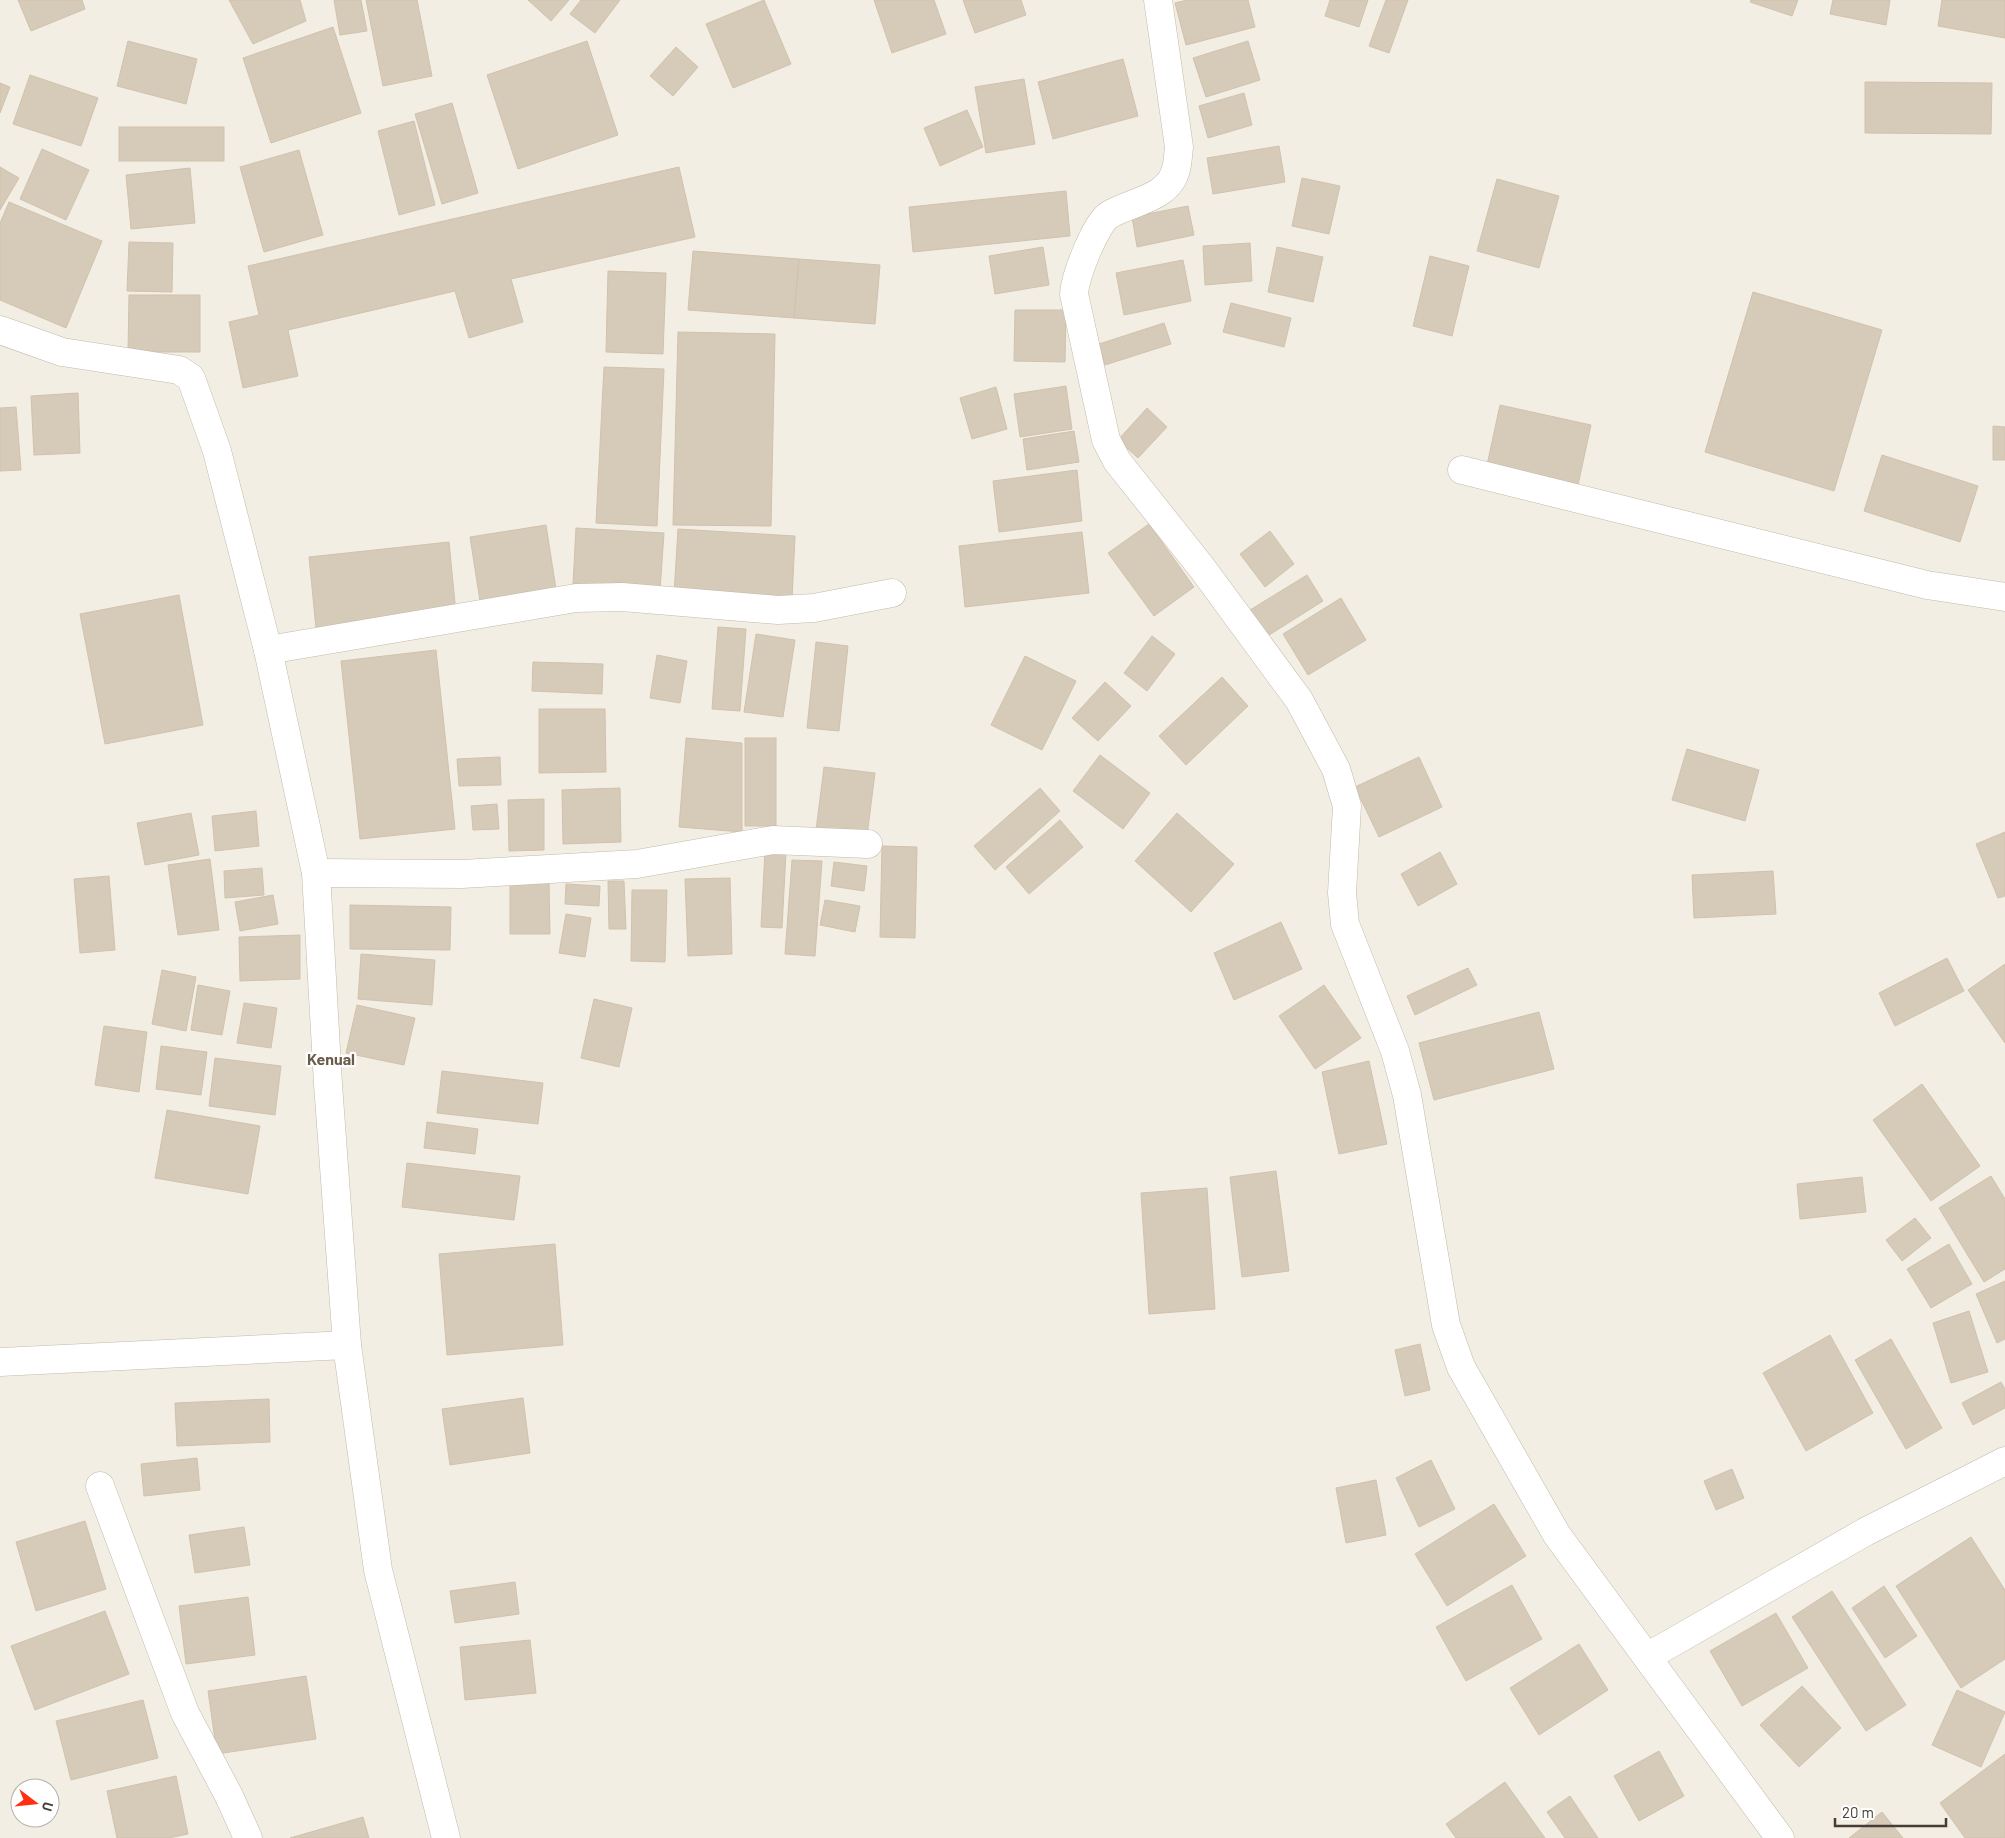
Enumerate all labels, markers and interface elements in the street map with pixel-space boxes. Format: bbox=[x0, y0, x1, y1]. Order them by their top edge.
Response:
district label: Kenual bbox=[307, 1049, 355, 1068]
north arrow bbox=[10, 1778, 60, 1828]
scale bar bbox=[1835, 1796, 1946, 1828]
text: U bbox=[39, 1800, 57, 1813]
text: 20 m bbox=[1842, 1803, 1874, 1821]

